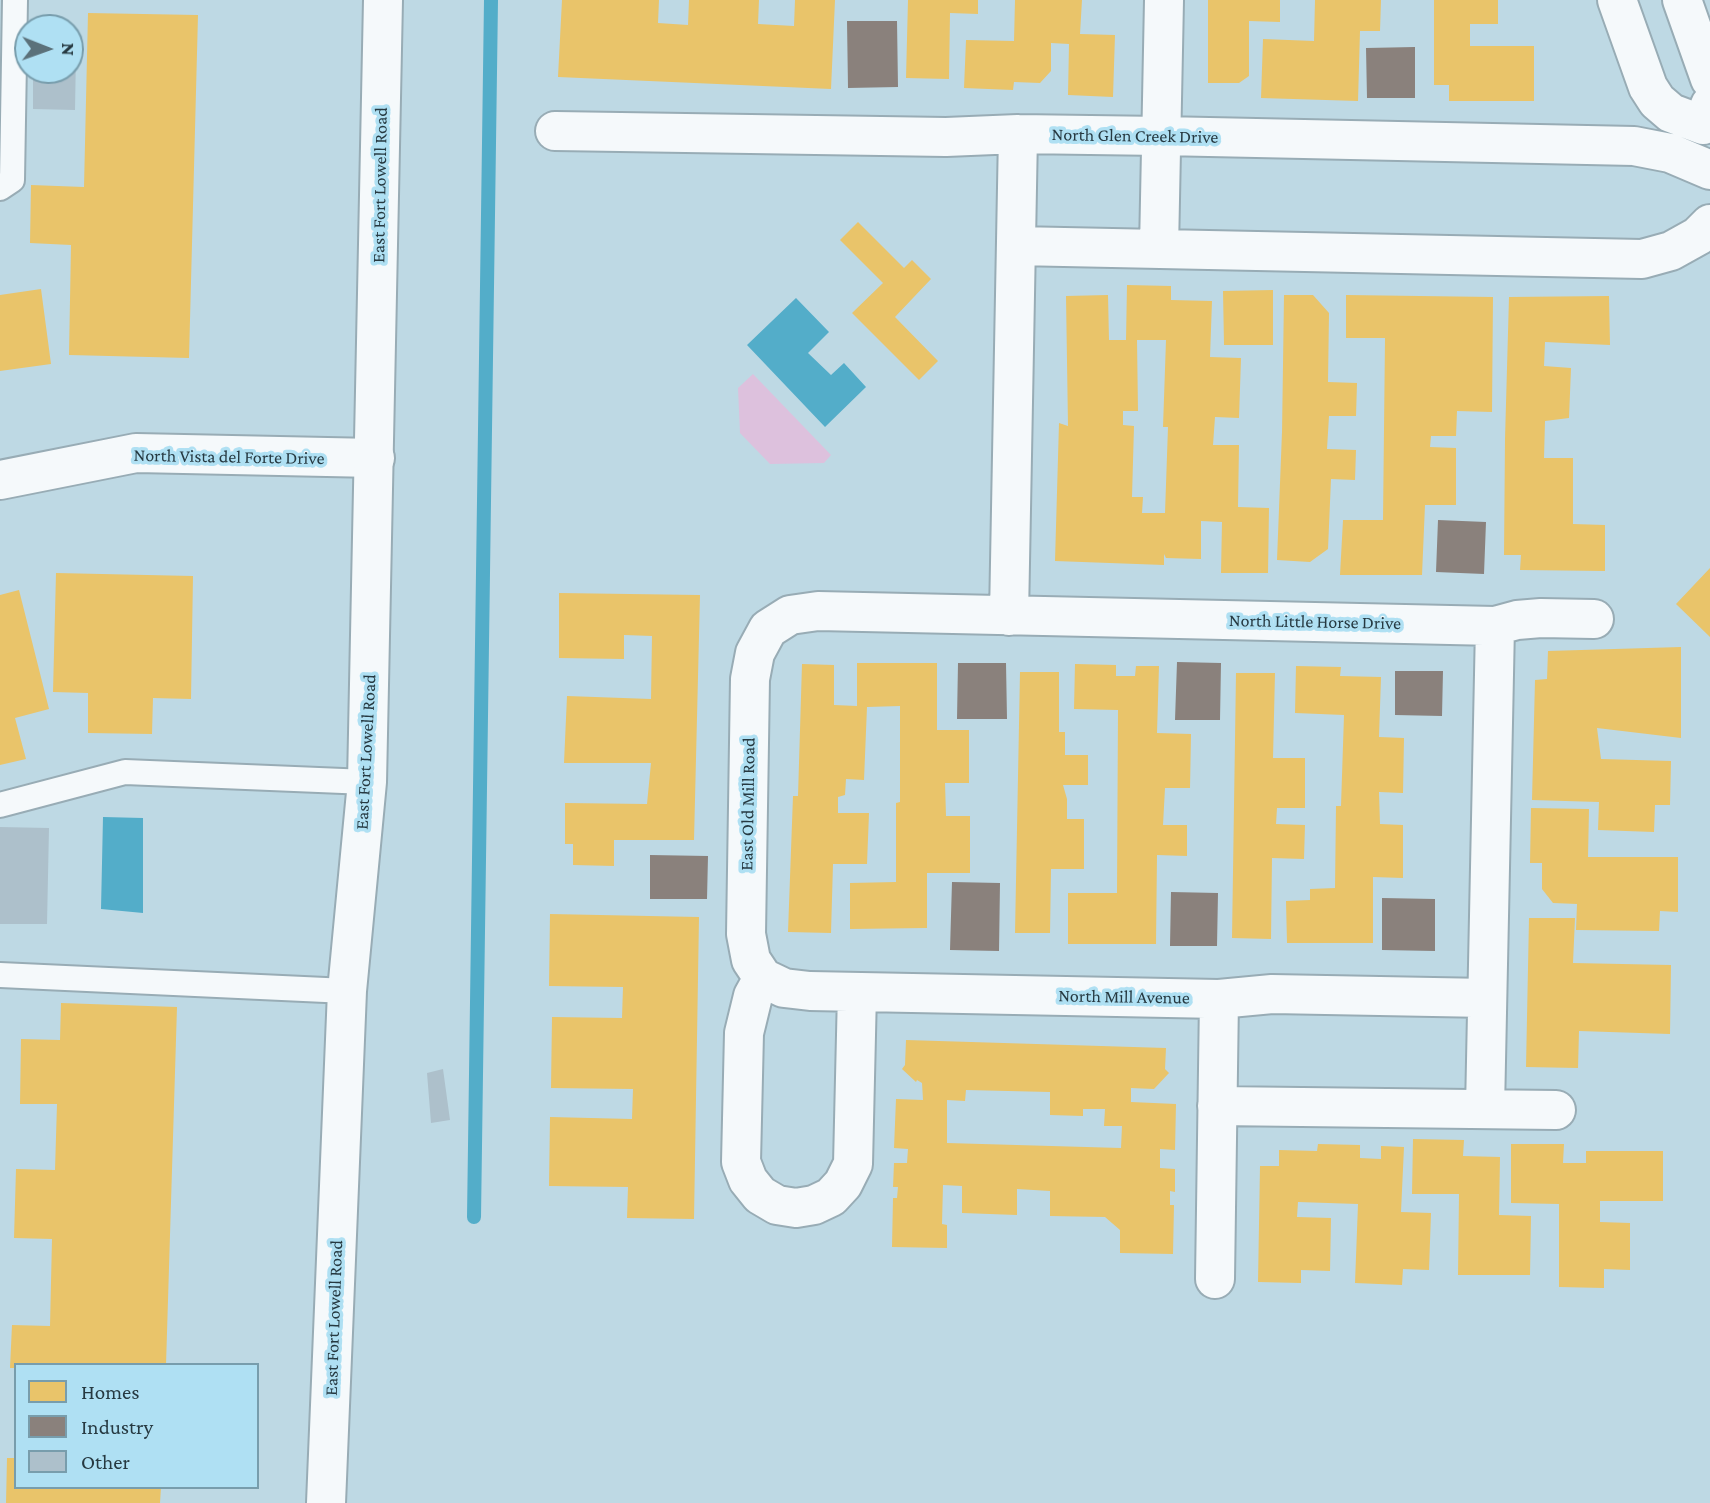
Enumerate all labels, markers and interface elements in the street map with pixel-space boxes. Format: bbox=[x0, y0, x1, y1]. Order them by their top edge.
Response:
north arrow bbox=[14, 14, 84, 84]
text: N bbox=[58, 43, 79, 56]
street label: East Fort Lowell Road bbox=[368, 107, 392, 263]
street label: North Glen Creek Drive bbox=[1051, 124, 1219, 148]
street label: North Vista del Forte Drive bbox=[133, 445, 325, 469]
street label: North Little Horse Drive bbox=[1229, 610, 1401, 634]
street label: East Fort Lowell Road bbox=[351, 674, 381, 830]
street label: East Old Mill Road bbox=[736, 737, 760, 871]
street label: North Mill Avenue bbox=[1058, 985, 1190, 1009]
street label: East Fort Lowell Road bbox=[320, 1240, 348, 1396]
legend bbox=[14, 1363, 259, 1489]
text: Homes bbox=[81, 1380, 140, 1404]
text: Industry bbox=[81, 1415, 153, 1439]
text: Other bbox=[81, 1450, 130, 1474]

